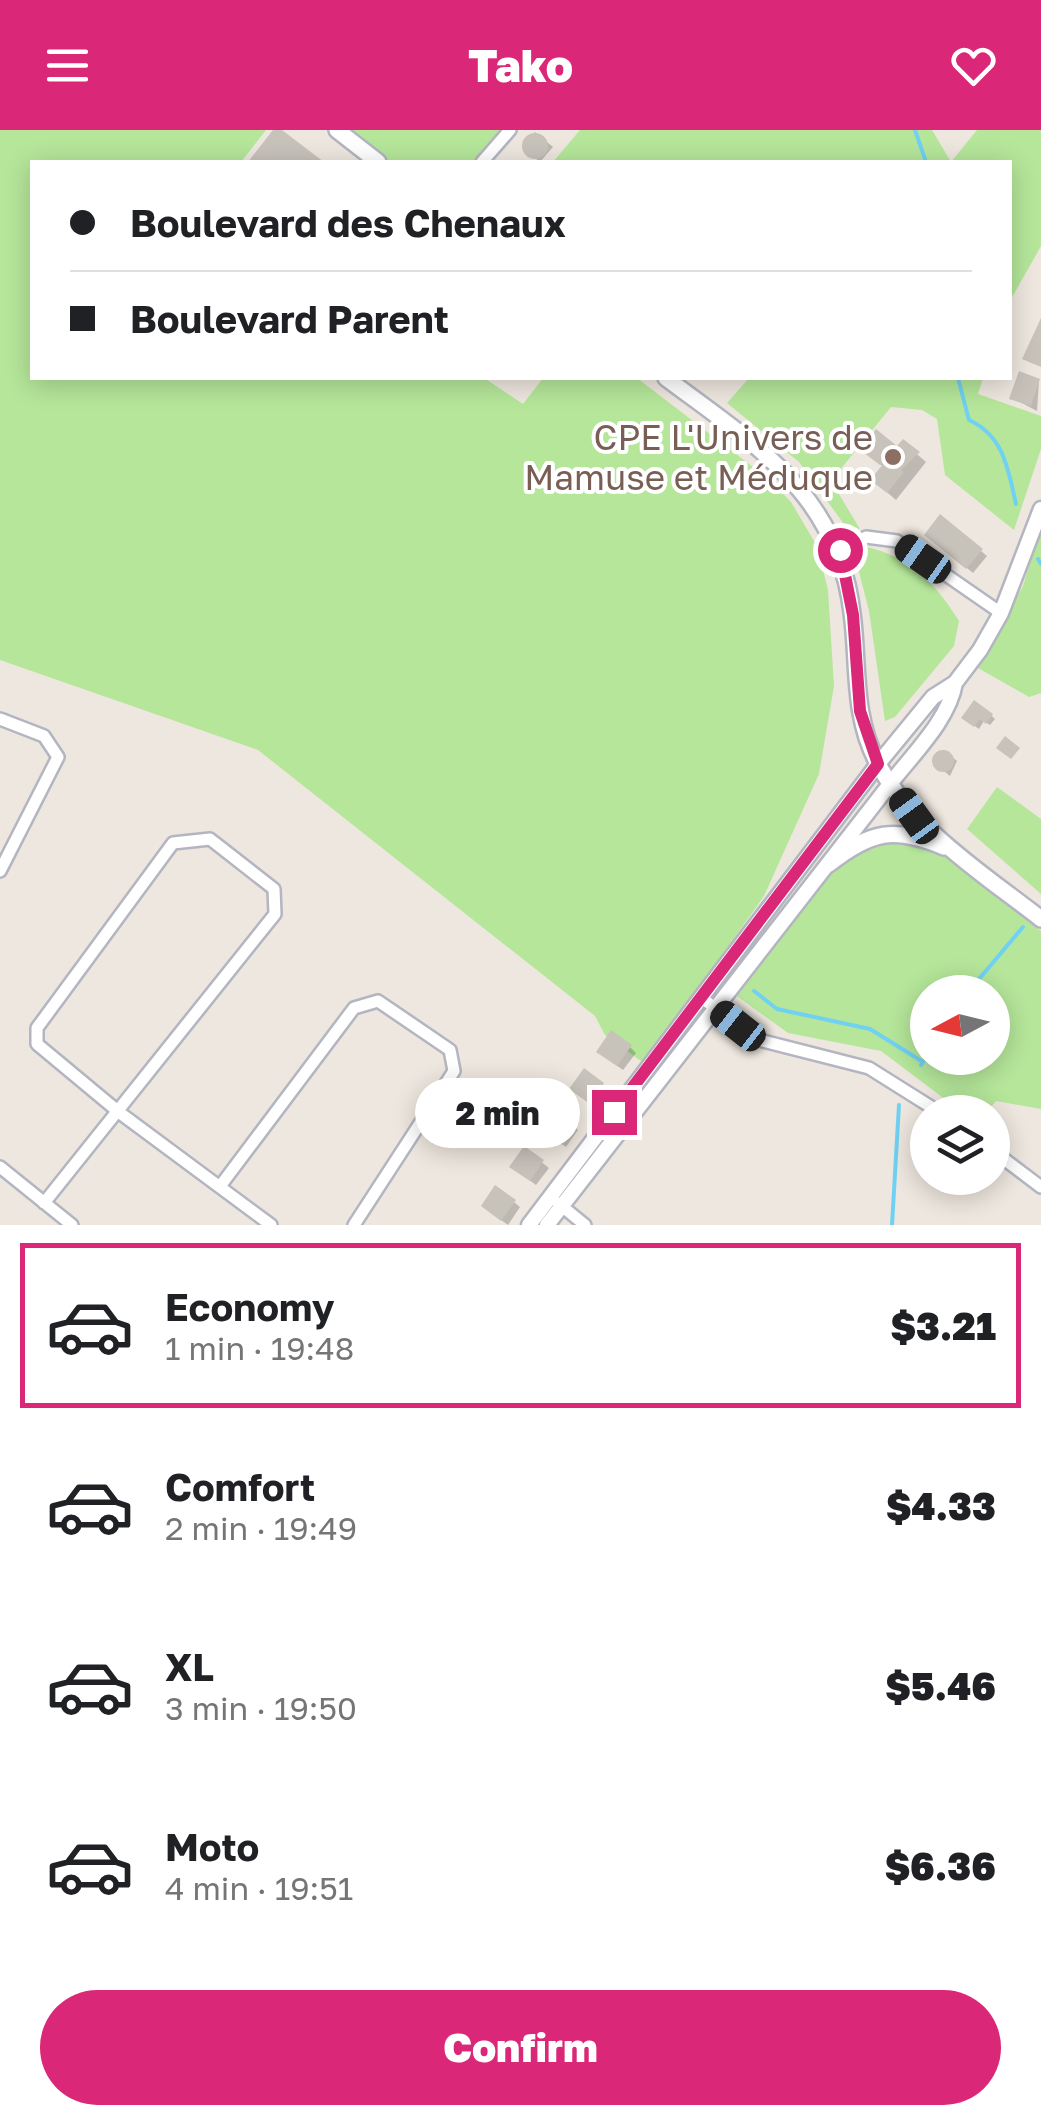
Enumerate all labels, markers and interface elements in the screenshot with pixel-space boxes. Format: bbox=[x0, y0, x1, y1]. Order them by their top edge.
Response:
icon: menu bbox=[40, 38, 95, 93]
text: Tako bbox=[468, 38, 573, 92]
icon: heart bbox=[946, 38, 1001, 93]
text: Boulevard des Chenaux bbox=[130, 200, 566, 245]
text: Boulevard Parent bbox=[130, 296, 449, 341]
place label: CPE L'Univers de Mamuse et Méduque bbox=[524, 416, 873, 498]
marker: CPE L'Univers de Mamuse et Méduque bbox=[882, 446, 904, 468]
route start bbox=[818, 528, 863, 573]
car bbox=[890, 530, 956, 588]
car bbox=[884, 783, 944, 849]
north arrow bbox=[910, 975, 1010, 1075]
map controls bbox=[910, 975, 1010, 1195]
car bbox=[705, 996, 771, 1056]
callout: 2 min bbox=[414, 1077, 579, 1147]
route end bbox=[592, 1090, 637, 1135]
text: 2 min bbox=[455, 1094, 540, 1132]
button: layers bbox=[910, 1095, 1010, 1195]
icon: car bbox=[45, 1281, 135, 1371]
text: Economy bbox=[165, 1284, 334, 1329]
text: $3.21 bbox=[890, 1303, 996, 1348]
text: 1 min · 19:48 bbox=[165, 1329, 354, 1367]
icon: car bbox=[45, 1461, 135, 1551]
text: Comfort bbox=[165, 1464, 315, 1509]
text: $4.33 bbox=[886, 1483, 996, 1528]
text: 2 min · 19:49 bbox=[165, 1509, 357, 1547]
icon: car bbox=[45, 1641, 135, 1731]
text: XL bbox=[165, 1644, 214, 1689]
text: $5.46 bbox=[885, 1663, 996, 1708]
text: 3 min · 19:50 bbox=[165, 1689, 357, 1727]
icon: car bbox=[45, 1821, 135, 1911]
text: Moto bbox=[165, 1824, 259, 1869]
text: $6.36 bbox=[885, 1843, 996, 1888]
text: 4 min · 19:51 bbox=[165, 1869, 353, 1907]
button: Confirm bbox=[40, 1990, 1001, 2105]

